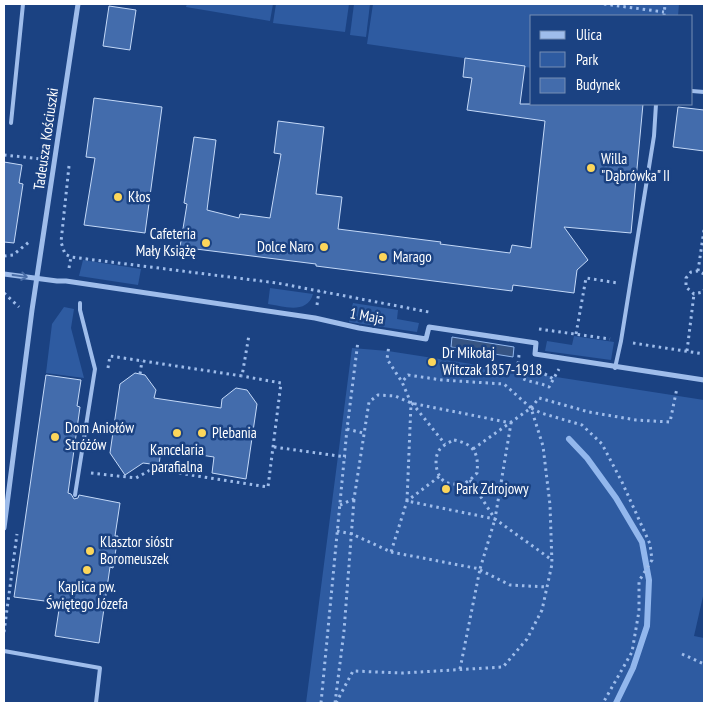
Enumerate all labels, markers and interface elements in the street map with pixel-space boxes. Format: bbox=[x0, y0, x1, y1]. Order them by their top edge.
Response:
legend bbox=[530, 15, 693, 105]
text: Ulica bbox=[576, 25, 602, 44]
text: Park bbox=[576, 50, 598, 69]
text: Budynek bbox=[576, 75, 620, 94]
street label: Tadeusza Kościuszki bbox=[29, 86, 62, 191]
place label: Willa "Dąbrówka" II bbox=[601, 149, 670, 185]
marker: Willa "Dąbrówka" II bbox=[585, 162, 597, 174]
place label: Kłos bbox=[128, 187, 150, 206]
marker: Kłos bbox=[112, 191, 124, 203]
place label: Cafeteria Mały Książę bbox=[136, 224, 196, 260]
marker: Cafeteria Mały Książę bbox=[200, 237, 212, 249]
place label: Dolce Naro bbox=[257, 237, 314, 256]
marker: Dolce Naro bbox=[318, 241, 330, 253]
place label: Marago bbox=[393, 247, 432, 266]
marker: Marago bbox=[377, 251, 389, 263]
one-way arrow bbox=[12, 271, 28, 281]
street label: 1 Maja bbox=[348, 303, 386, 328]
place label: Dr Mikołaj Witczak 1857-1918 bbox=[442, 343, 542, 379]
marker: Dr Mikołaj Witczak 1857-1918 bbox=[426, 356, 438, 368]
place label: Dom Aniołów Stróżów bbox=[65, 418, 134, 454]
place label: Plebania bbox=[212, 423, 257, 442]
marker: Kancelaria parafialna bbox=[171, 427, 183, 439]
marker: Plebania bbox=[196, 427, 208, 439]
marker: Dom Aniołów Stróżów bbox=[49, 431, 61, 443]
place label: Kancelaria parafialna bbox=[150, 440, 204, 476]
place label: Park Zdrojowy bbox=[456, 479, 529, 498]
marker: Park Zdrojowy bbox=[440, 483, 452, 495]
place label: Klasztor sióstr Boromeuszek bbox=[100, 532, 174, 568]
marker: Klasztor sióstr Boromeuszek bbox=[84, 545, 96, 557]
marker: Kaplica pw. Świętego Józefa bbox=[81, 564, 93, 576]
place label: Kaplica pw. Świętego Józefa bbox=[46, 577, 128, 613]

